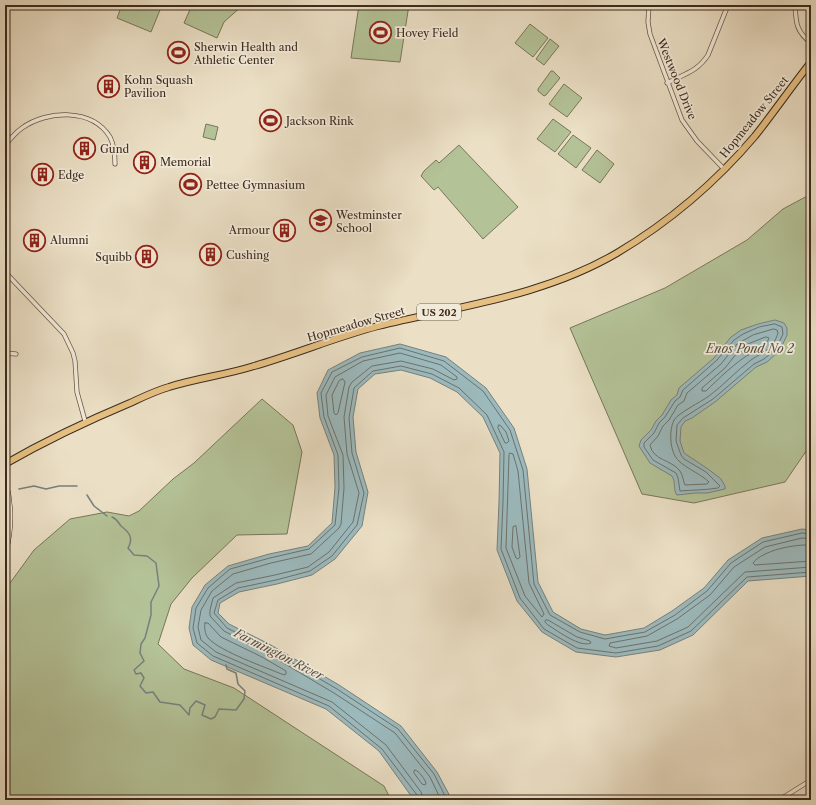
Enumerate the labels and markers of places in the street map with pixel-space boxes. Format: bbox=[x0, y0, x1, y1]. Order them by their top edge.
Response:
sports icon: Hovey Field bbox=[367, 20, 393, 46]
place label: Hovey Field bbox=[396, 26, 459, 40]
sports icon: Sherwin Health and Athletic Center bbox=[165, 40, 191, 66]
place label: Sherwin Health and Athletic Center bbox=[193, 40, 298, 67]
building icon: Kohn Squash Pavilion bbox=[95, 73, 121, 99]
place label: Kohn Squash Pavilion bbox=[124, 73, 193, 100]
sports icon: Jackson Rink bbox=[258, 108, 284, 134]
place label: Jackson Rink bbox=[284, 114, 354, 128]
building icon: Gund bbox=[72, 136, 98, 162]
place label: Gund bbox=[100, 142, 130, 156]
building icon: Memorial bbox=[132, 149, 158, 175]
place label: Memorial bbox=[160, 155, 212, 169]
building icon: Edge bbox=[29, 162, 55, 188]
place label: Edge bbox=[58, 168, 84, 182]
sports icon: Pettee Gymnasium bbox=[177, 172, 203, 198]
place label: Pettee Gymnasium bbox=[206, 178, 306, 192]
school or university icon: Westminster School bbox=[308, 208, 334, 234]
place label: Westminster School bbox=[335, 208, 402, 235]
building icon: Armour bbox=[272, 217, 298, 243]
place label: Armour bbox=[228, 223, 270, 237]
building icon: Alumni bbox=[22, 227, 48, 253]
place label: Alumni bbox=[49, 233, 89, 247]
building icon: Cushing bbox=[197, 242, 223, 268]
building icon: Squibb bbox=[134, 244, 160, 270]
place label: Cushing bbox=[226, 248, 269, 262]
place label: Squibb bbox=[95, 250, 132, 264]

